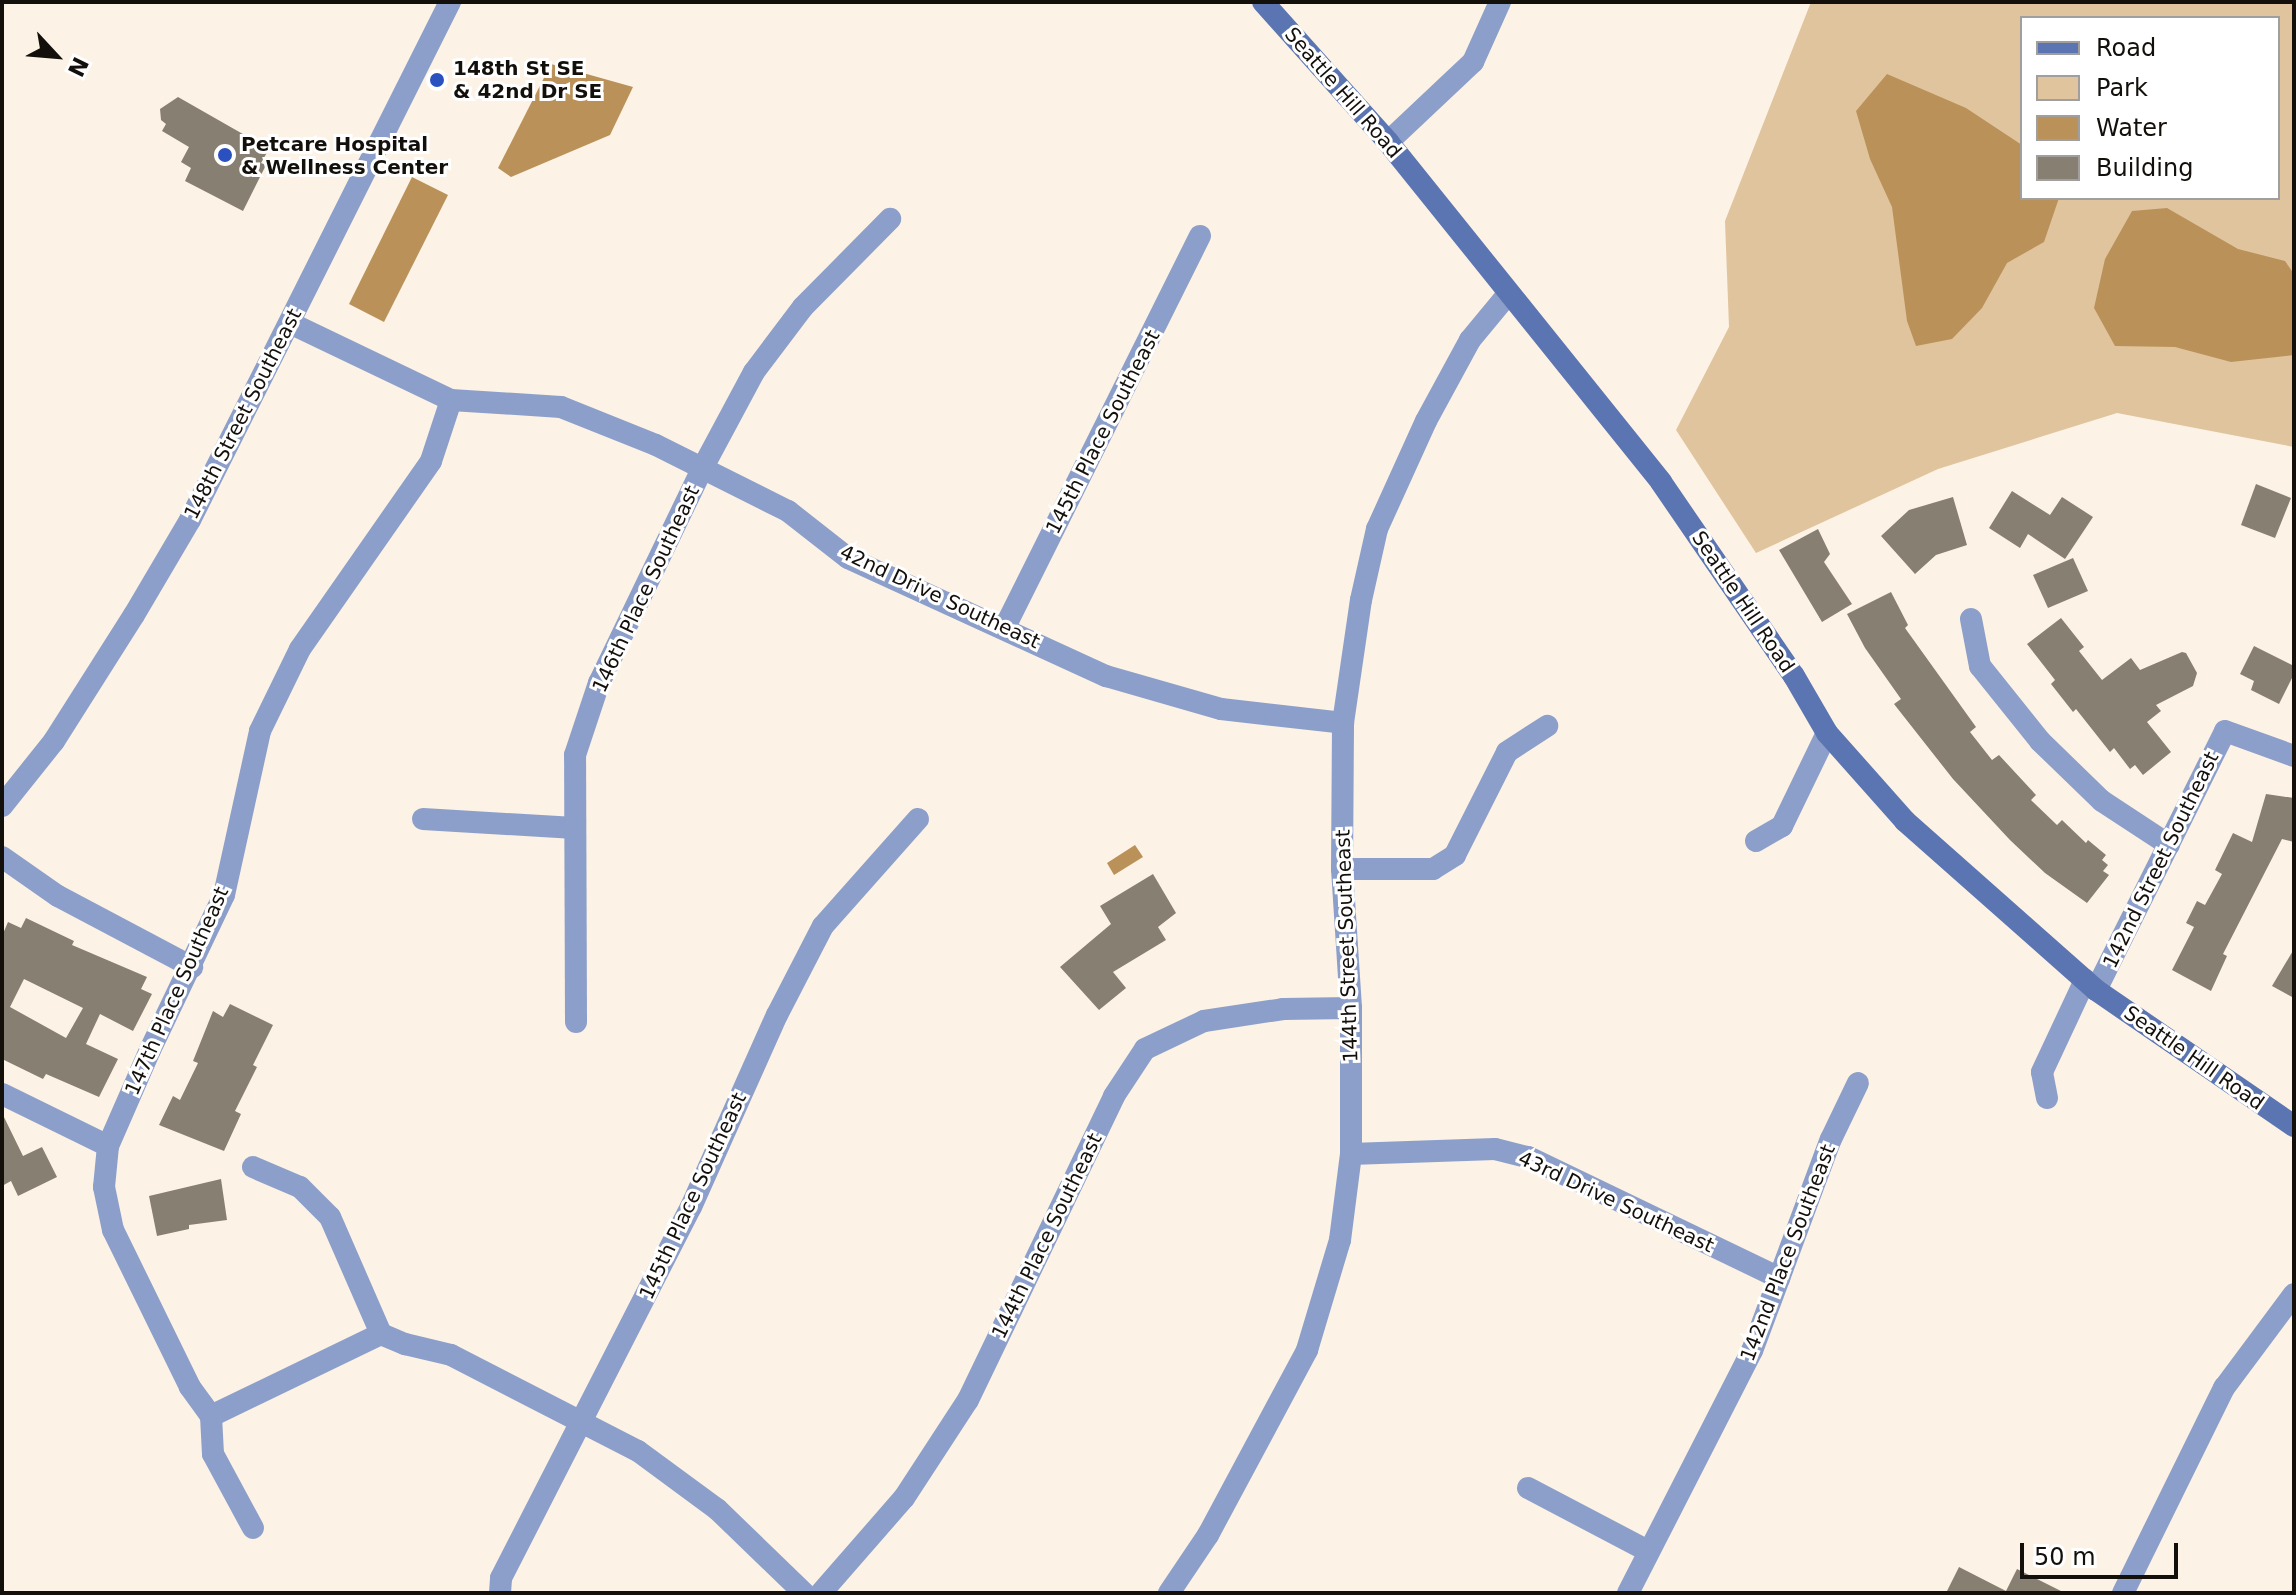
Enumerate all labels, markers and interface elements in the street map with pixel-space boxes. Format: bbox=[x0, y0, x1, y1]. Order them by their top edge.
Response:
north arrow bbox=[16, 16, 96, 96]
legend bbox=[2020, 16, 2280, 200]
street label: Seattle Hill Road bbox=[1280, 23, 1406, 163]
text: Road bbox=[2096, 34, 2156, 62]
text: N bbox=[63, 53, 93, 80]
place label: 148th St SE & 42nd Dr SE bbox=[453, 56, 602, 103]
marker: 148th St SE & 42nd Dr SE bbox=[428, 71, 446, 89]
text: Park bbox=[2096, 74, 2148, 102]
text: Water bbox=[2096, 114, 2167, 142]
place label: Petcare Hospital & Wellness Center bbox=[241, 132, 448, 179]
marker: Petcare Hospital & Wellness Center bbox=[216, 146, 234, 164]
text: Building bbox=[2096, 154, 2193, 182]
street label: 148th Street Southeast bbox=[179, 305, 307, 523]
street label: 145th Place Southeast bbox=[1041, 326, 1165, 538]
street label: 146th Place Southeast bbox=[587, 482, 705, 696]
street label: Seattle Hill Road bbox=[1687, 527, 1799, 677]
street label: 42nd Drive Southeast bbox=[836, 540, 1044, 654]
street label: 142nd Street Southeast bbox=[2098, 748, 2224, 972]
street label: 144th Street Southeast bbox=[1331, 829, 1363, 1063]
street label: 147th Place Southeast bbox=[120, 883, 234, 1099]
street label: Seattle Hill Road bbox=[2119, 1001, 2269, 1115]
street label: 145th Place Southeast bbox=[634, 1089, 752, 1303]
street label: 144th Place Southeast bbox=[987, 1129, 1107, 1343]
street label: 142nd Place Southeast bbox=[1736, 1141, 1840, 1365]
street label: 43rd Drive Southeast bbox=[1514, 1146, 1718, 1258]
scale bar bbox=[2024, 1527, 2182, 1577]
text: 50 m bbox=[2034, 1543, 2096, 1571]

